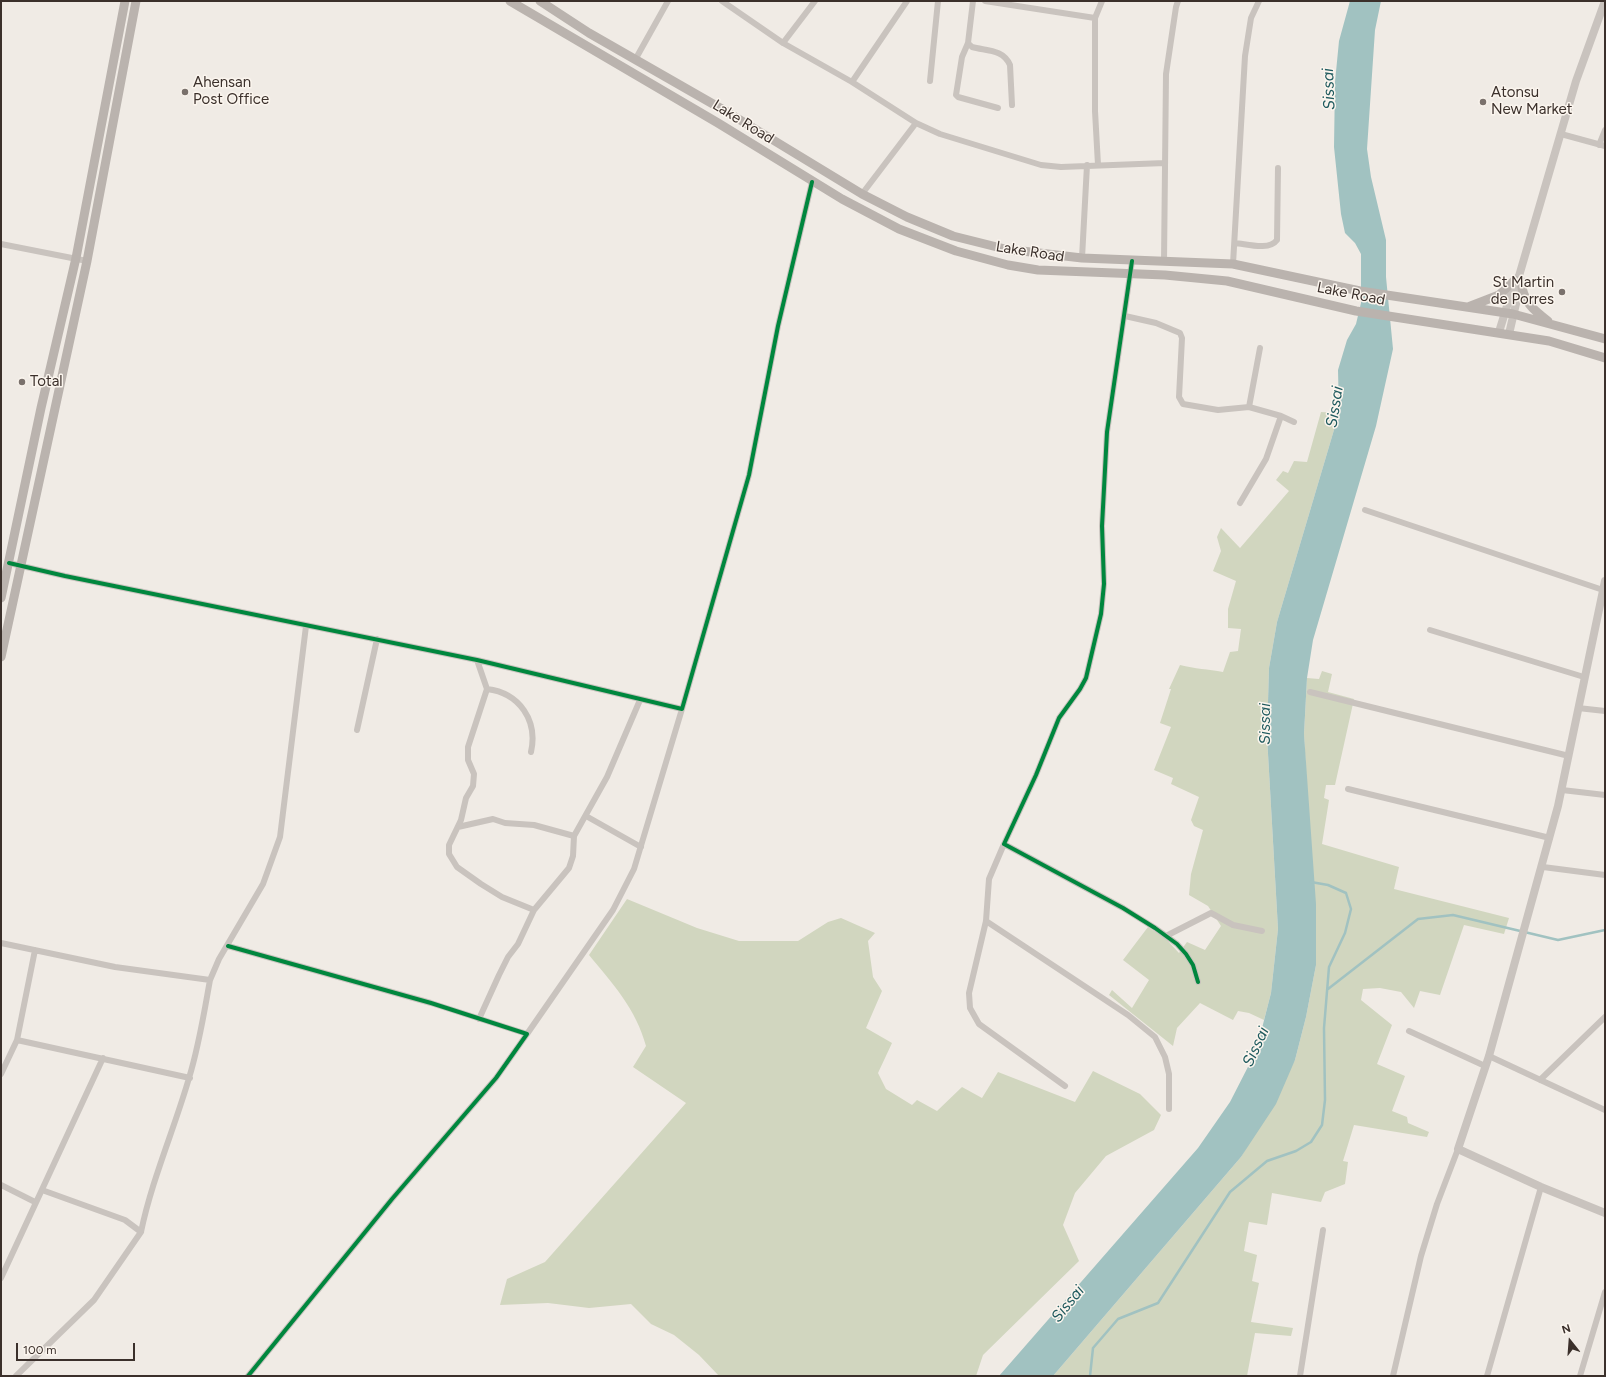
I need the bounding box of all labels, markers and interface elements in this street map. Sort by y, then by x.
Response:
water label: Sissai [1319,68,1339,110]
place label: Ahensan Post Office [193,74,269,109]
place label: Atonsu New Market [1491,84,1572,119]
marker: Ahensan Post Office [180,87,190,97]
street label: Lake Road [709,96,777,148]
marker: Atonsu New Market [1478,97,1488,107]
street label: Lake Road [995,238,1065,266]
place label: St Martin de Porres [1491,274,1554,309]
street label: Lake Road [1315,279,1387,309]
marker: St Martin de Porres [1557,287,1567,297]
place label: Total [30,373,63,391]
marker: Total [17,377,27,387]
water label: Sissai [1322,385,1348,429]
water label: Sissai [1255,703,1275,745]
water label: Sissai [1238,1024,1274,1070]
water label: Sissai [1047,1282,1089,1326]
north arrow [1550,1321,1590,1361]
text: N [1560,1322,1572,1337]
scale bar [18,1335,137,1361]
text: 100 m [23,1343,57,1357]

